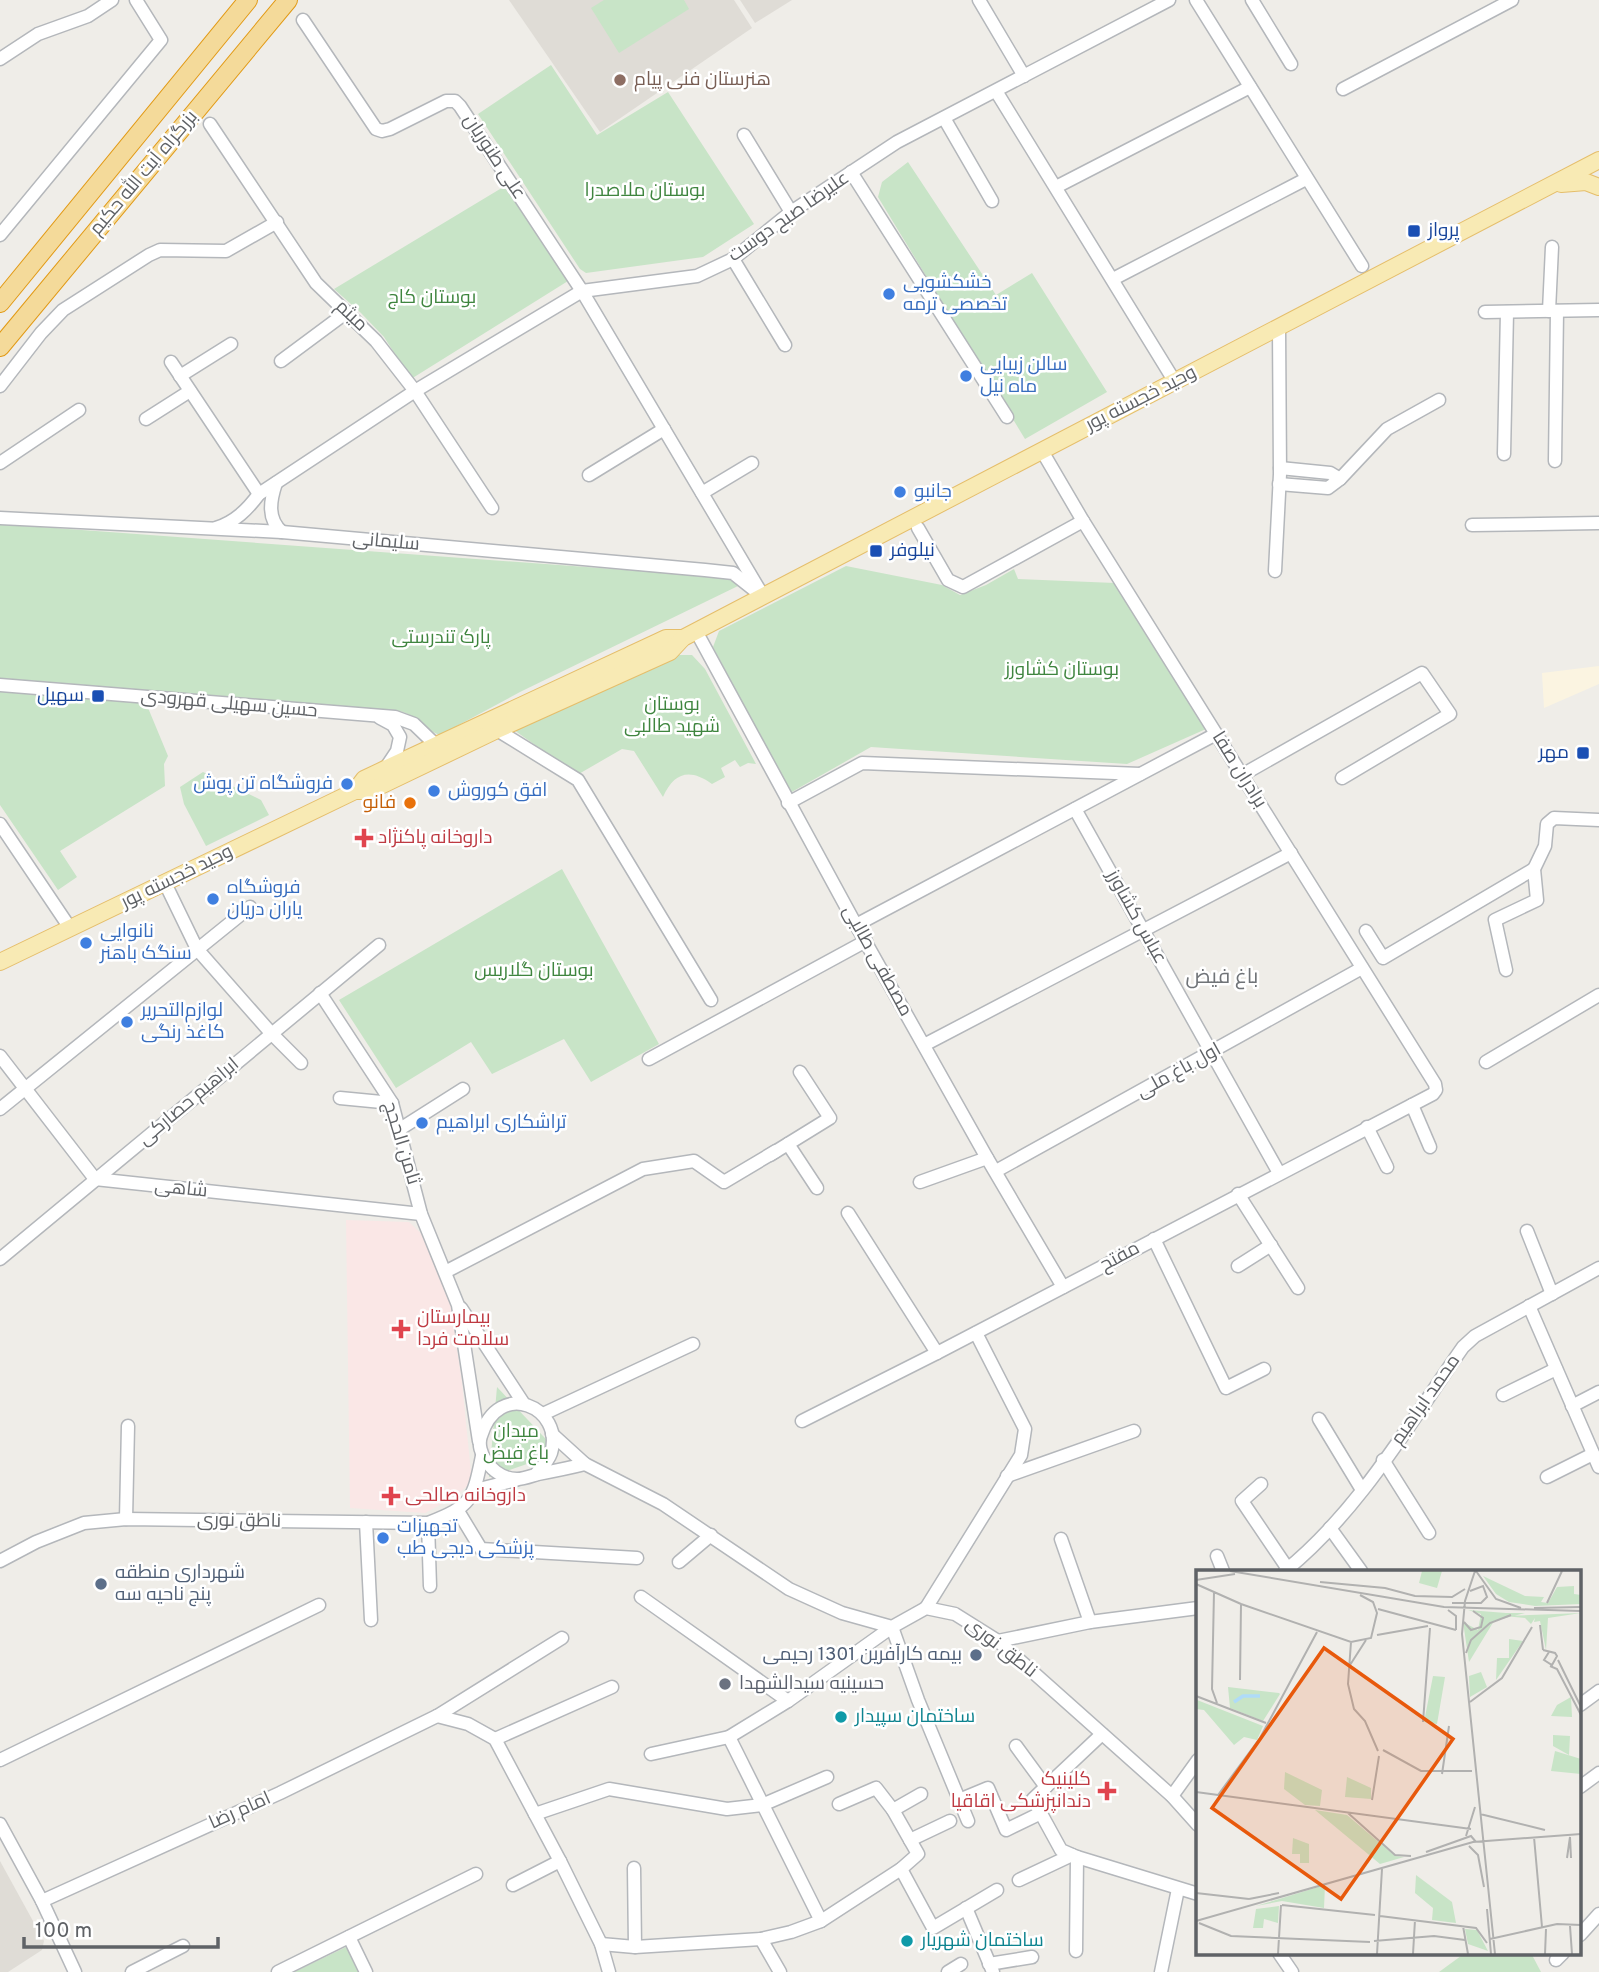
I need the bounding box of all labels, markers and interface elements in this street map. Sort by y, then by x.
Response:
place label: هنرستان فنی پیام [634,68,771,92]
marker: هنرستان فنی پیام [612,72,628,88]
street label: بزرگراه آیت الله حکیم [83,104,203,240]
street label: علی طنوریان [457,110,531,204]
street label: علیرضا صبح دوست [724,166,854,268]
park label: بوستان ملاصدرا [585,179,705,203]
place label: پرواز [1427,219,1459,243]
marker: پرواز [1406,223,1422,239]
place label: خشکشویی تخصصی ترمه [903,271,1007,317]
park label: بوستان کاج [388,286,476,310]
marker: خشکشویی تخصصی ترمه [881,286,897,302]
street label: میثم [330,295,372,337]
place label: سالن زیبایی ماه نیل [980,353,1067,399]
street label: وحید خجسته پور [1081,361,1201,438]
marker: سالن زیبایی ماه نیل [958,368,974,384]
place label: جانبو [914,480,952,504]
marker: جانبو [892,484,908,500]
street label: سلیمانی [351,527,421,557]
place label: نیلوفر [889,539,935,563]
marker: نیلوفر [868,543,884,559]
park label: پارک تندرستی [392,626,490,650]
park label: بوستان کشاورز [1004,658,1119,682]
place label: سهیل [37,684,84,708]
street label: حسین سهیلی قهرودی [140,684,318,724]
marker: سهیل [90,688,106,704]
park label: بوستان شهید طالبی [624,693,720,739]
street label: برادران صفا [1206,727,1272,813]
place label: مهر [1538,741,1569,765]
marker: مهر [1575,745,1591,761]
place label: فروشگاه تن پوش [193,772,333,796]
marker: فروشگاه تن پوش [339,776,355,792]
place label: افق کوروش [448,779,547,803]
marker: افق کوروش [426,783,442,799]
place label: فانو [363,791,396,815]
marker: فانو [402,795,418,811]
place label: داروخانه پاکنژاد [378,826,492,850]
marker: داروخانه پاکنژاد [356,830,372,846]
street label: وحید خجسته پور [116,840,237,915]
street label: عباس کشاورز [1100,865,1172,968]
place label: فروشگاه یاران دریان [227,876,302,922]
marker: فروشگاه یاران دریان [205,891,221,907]
street label: مصطفی طالبی [837,901,917,1021]
place label: نانوایی سنگک باهنر [99,920,192,966]
marker: نانوایی سنگک باهنر [78,935,94,951]
park label: بوستان گلاریس [474,959,594,983]
district label: باغ فیض [1186,964,1258,991]
place label: لوازم‌التحریر کاغذ رنگی [140,999,225,1045]
marker: لوازم‌التحریر کاغذ رنگی [119,1014,135,1030]
street label: اول باغ ملی [1132,1038,1226,1104]
street label: ابراهیم حصارکی [134,1053,244,1151]
street label: ثامن الحجج [377,1098,425,1188]
place label: تراشکاری ابراهیم [436,1111,566,1135]
marker: تراشکاری ابراهیم [414,1115,430,1131]
street label: شاهی [153,1174,209,1204]
street label: مفتح [1096,1237,1144,1277]
place label: بیمارستان سلامت فردا [417,1306,509,1352]
marker: بیمارستان سلامت فردا [391,1319,411,1339]
street label: محمد ابراهیم [1386,1350,1466,1450]
park label: میدان باغ فیض [483,1420,549,1466]
place label: داروخانه صالحی [405,1484,526,1508]
marker: داروخانه صالحی [383,1488,399,1504]
street label: ناطق نوری [197,1508,281,1534]
place label: تجهیزات پزشکی دیجی طب [397,1515,534,1561]
marker: تجهیزات پزشکی دیجی طب [375,1530,391,1546]
place label: شهرداری منطقه پنج ناحیه سه [115,1561,245,1607]
inset map [1196,1570,1582,1954]
marker: شهرداری منطقه پنج ناحیه سه [93,1576,109,1592]
street label: ناطق نوری [960,1613,1042,1683]
place label: بیمه کارآفرین 1301 رحیمی [763,1643,962,1667]
marker: بیمه کارآفرین 1301 رحیمی [968,1647,984,1663]
place label: حسینیه سیدالشهدا [739,1672,884,1696]
marker: حسینیه سیدالشهدا [717,1676,733,1692]
place label: ساختمان سپیدار [854,1705,975,1729]
marker: ساختمان سپیدار [833,1709,849,1725]
place label: کلینیک دندانپزشکی اقاقیا [951,1768,1091,1814]
marker: کلینیک دندانپزشکی اقاقیا [1097,1781,1117,1801]
street label: امام رضا [205,1787,275,1835]
scale bar [24,1906,219,1950]
text: 100 m [35,1918,92,1945]
place label: ساختمان شهریار [920,1929,1044,1953]
marker: ساختمان شهریار [899,1933,915,1949]

